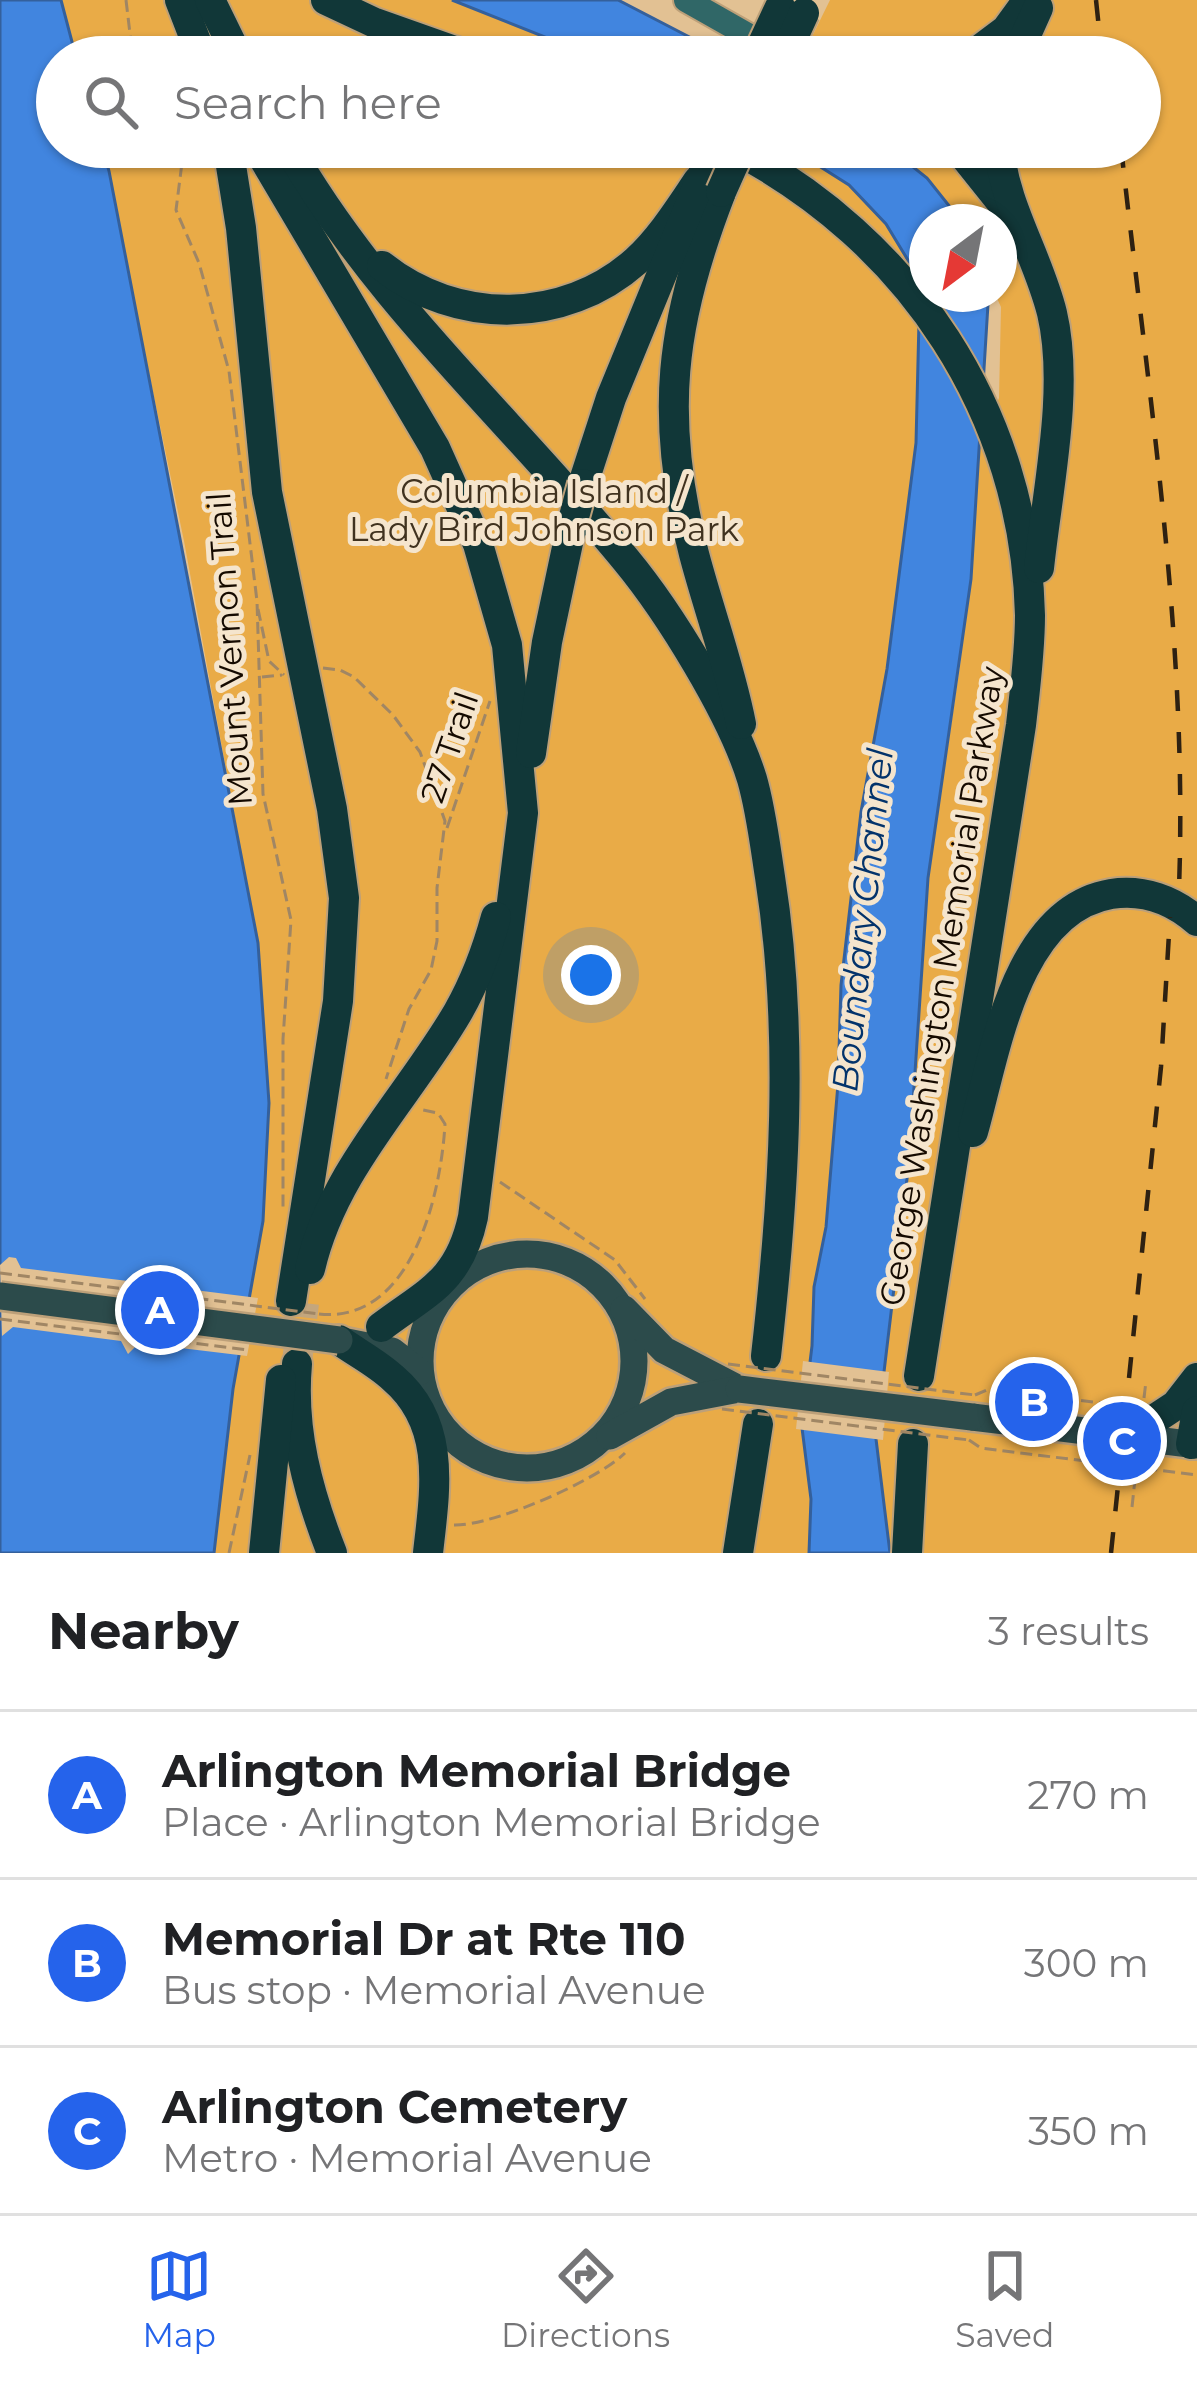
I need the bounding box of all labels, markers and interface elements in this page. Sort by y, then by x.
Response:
search box [36,36,1161,168]
icon: search [78,69,144,135]
text: Search here [174,75,442,130]
north arrow [909,204,1017,312]
park label: Columbia Island / Lady Bird Johnson Park [349,471,739,549]
street label: Mount Vernon Trail [198,491,260,807]
street label: George Washington Memorial Parkway [871,663,1011,1308]
street label: 27 Trail [411,686,487,808]
water label: Boundary Channel [822,746,902,1094]
your location [561,945,621,1005]
pin: A [121,1265,199,1355]
pin: B [995,1357,1073,1447]
pin: C [1083,1396,1161,1486]
text: Nearby [48,1600,239,1662]
text: 3 results [988,1607,1149,1655]
text: Arlington Memorial Bridge [162,1743,791,1798]
text: A [72,1771,102,1819]
text: 270 m [1027,1771,1149,1819]
text: Place · Arlington Memorial Bridge [162,1798,821,1846]
text: Memorial Dr at Rte 110 [162,1911,686,1966]
text: B [72,1939,102,1987]
text: 300 m [1024,1939,1149,1987]
text: Bus stop · Memorial Avenue [162,1966,706,2014]
text: Arlington Cemetery [162,2079,627,2134]
text: C [73,2107,101,2155]
text: 350 m [1028,2107,1149,2155]
text: Metro · Memorial Avenue [162,2134,652,2182]
tab: Map [143,2243,216,2355]
tab: Directions [501,2243,670,2355]
tab: Saved [955,2243,1054,2355]

